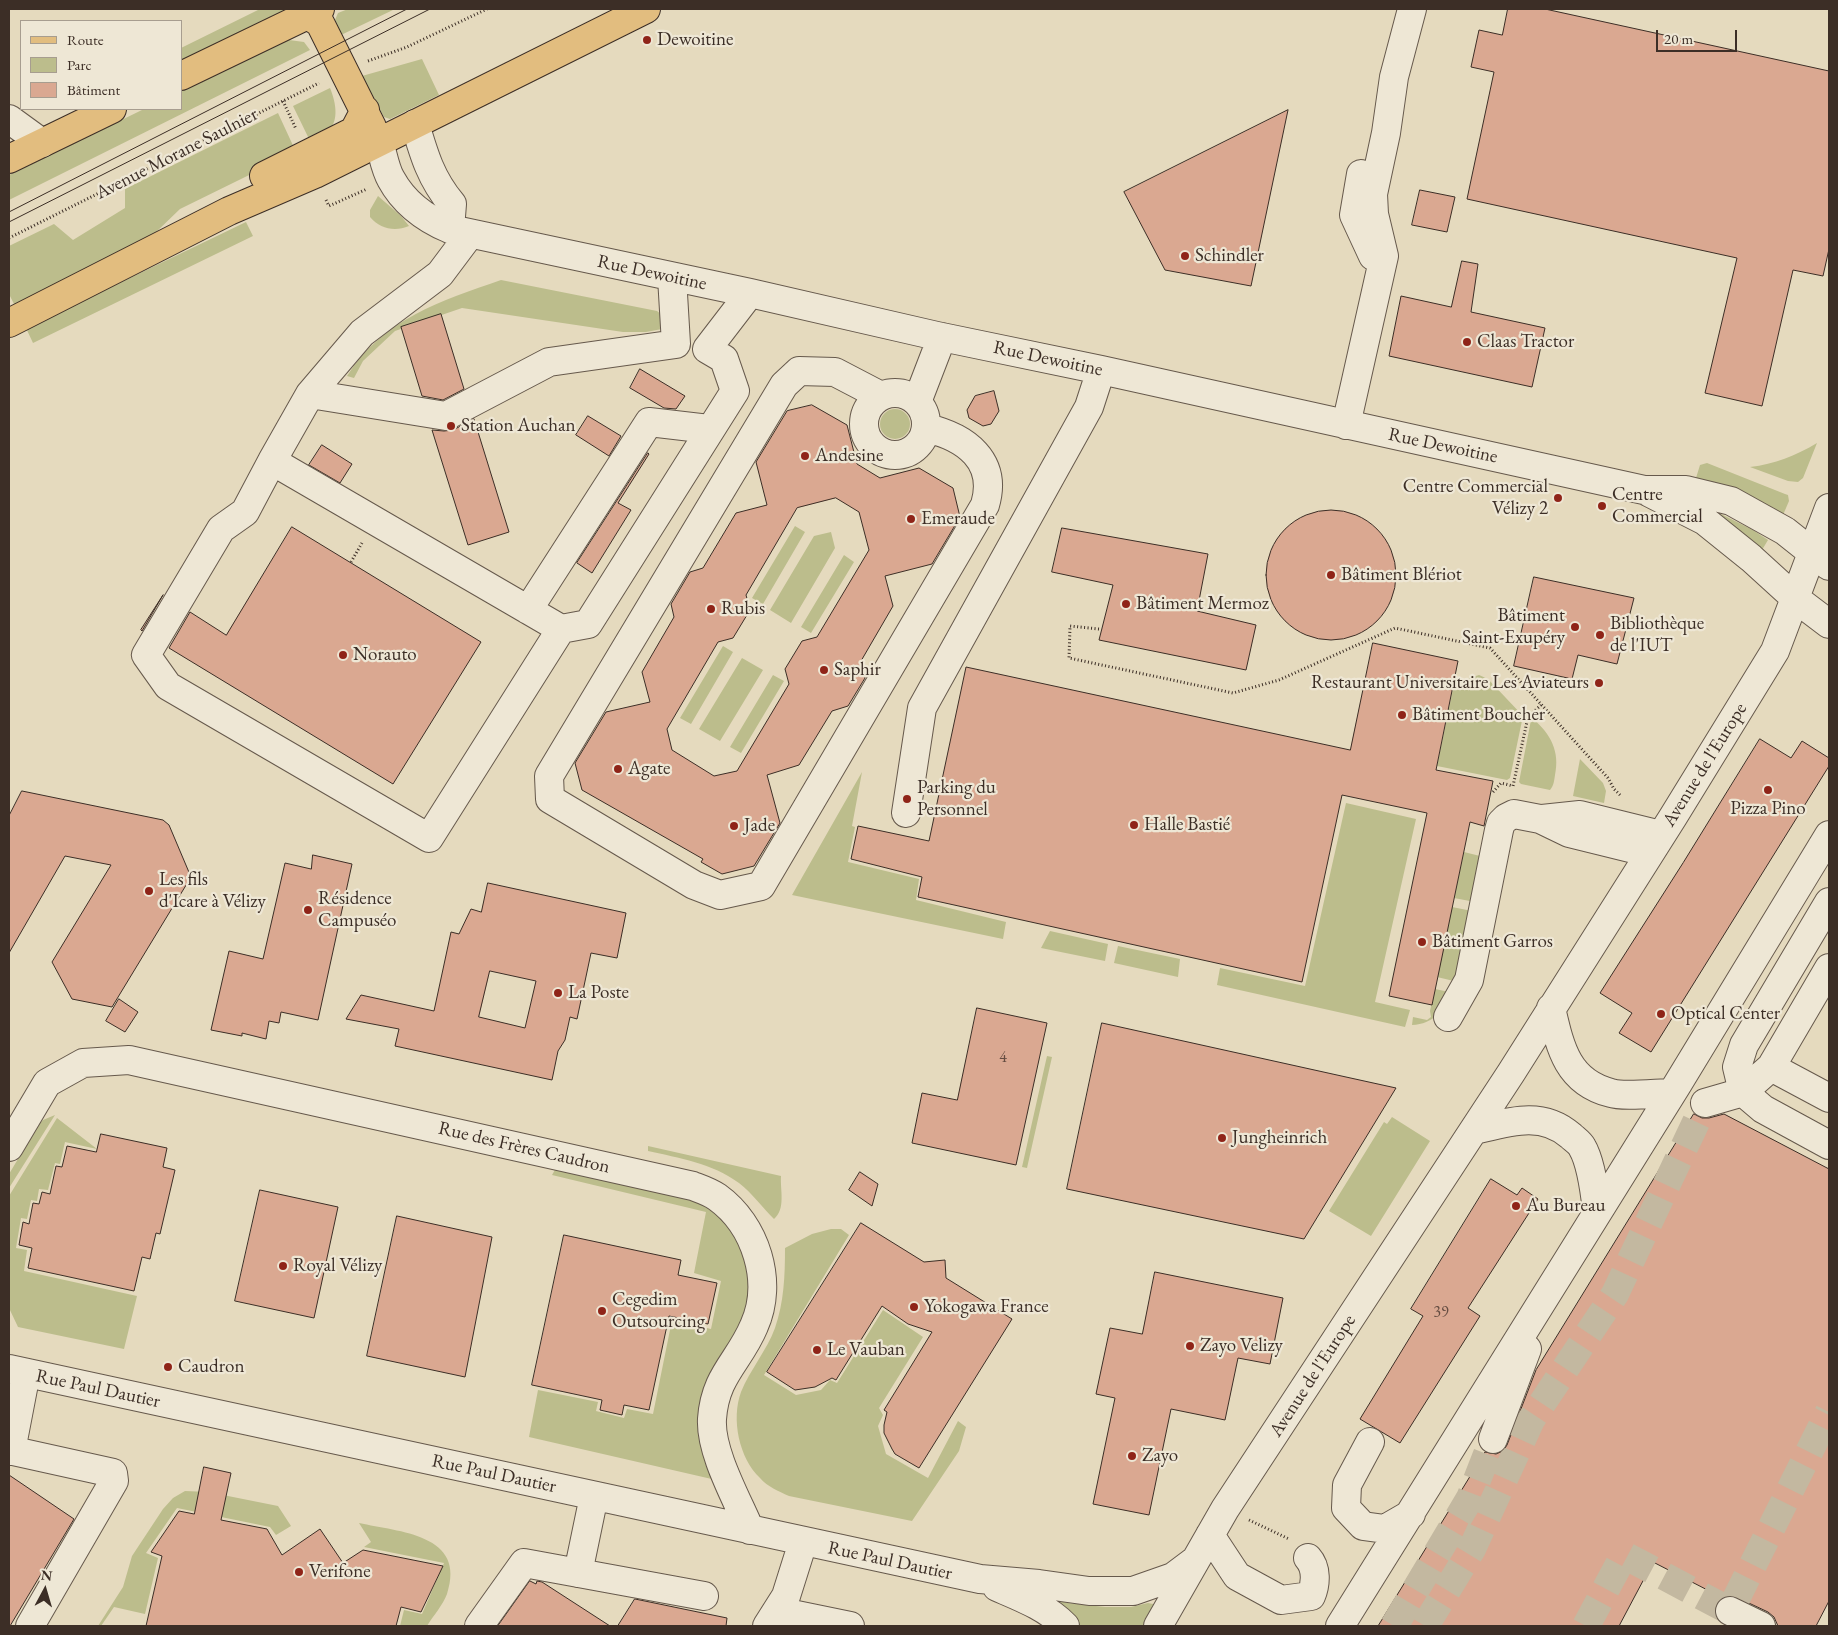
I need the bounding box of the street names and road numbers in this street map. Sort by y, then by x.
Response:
street label: Avenue Morane Saulnier [92,103,262,205]
street label: Rue Dewoitine [595,250,709,296]
street label: Rue Dewoitine [991,336,1105,382]
street label: Rue Dewoitine [1386,423,1500,469]
street label: Avenue de l'Europe [1658,699,1752,831]
street label: Rue des Frères Caudron [436,1117,612,1179]
street label: Avenue de l'Europe [1265,1311,1361,1441]
street label: Rue Paul Dautier [34,1365,162,1413]
street label: Rue Paul Dautier [430,1450,558,1498]
street label: Rue Paul Dautier [826,1537,954,1585]

